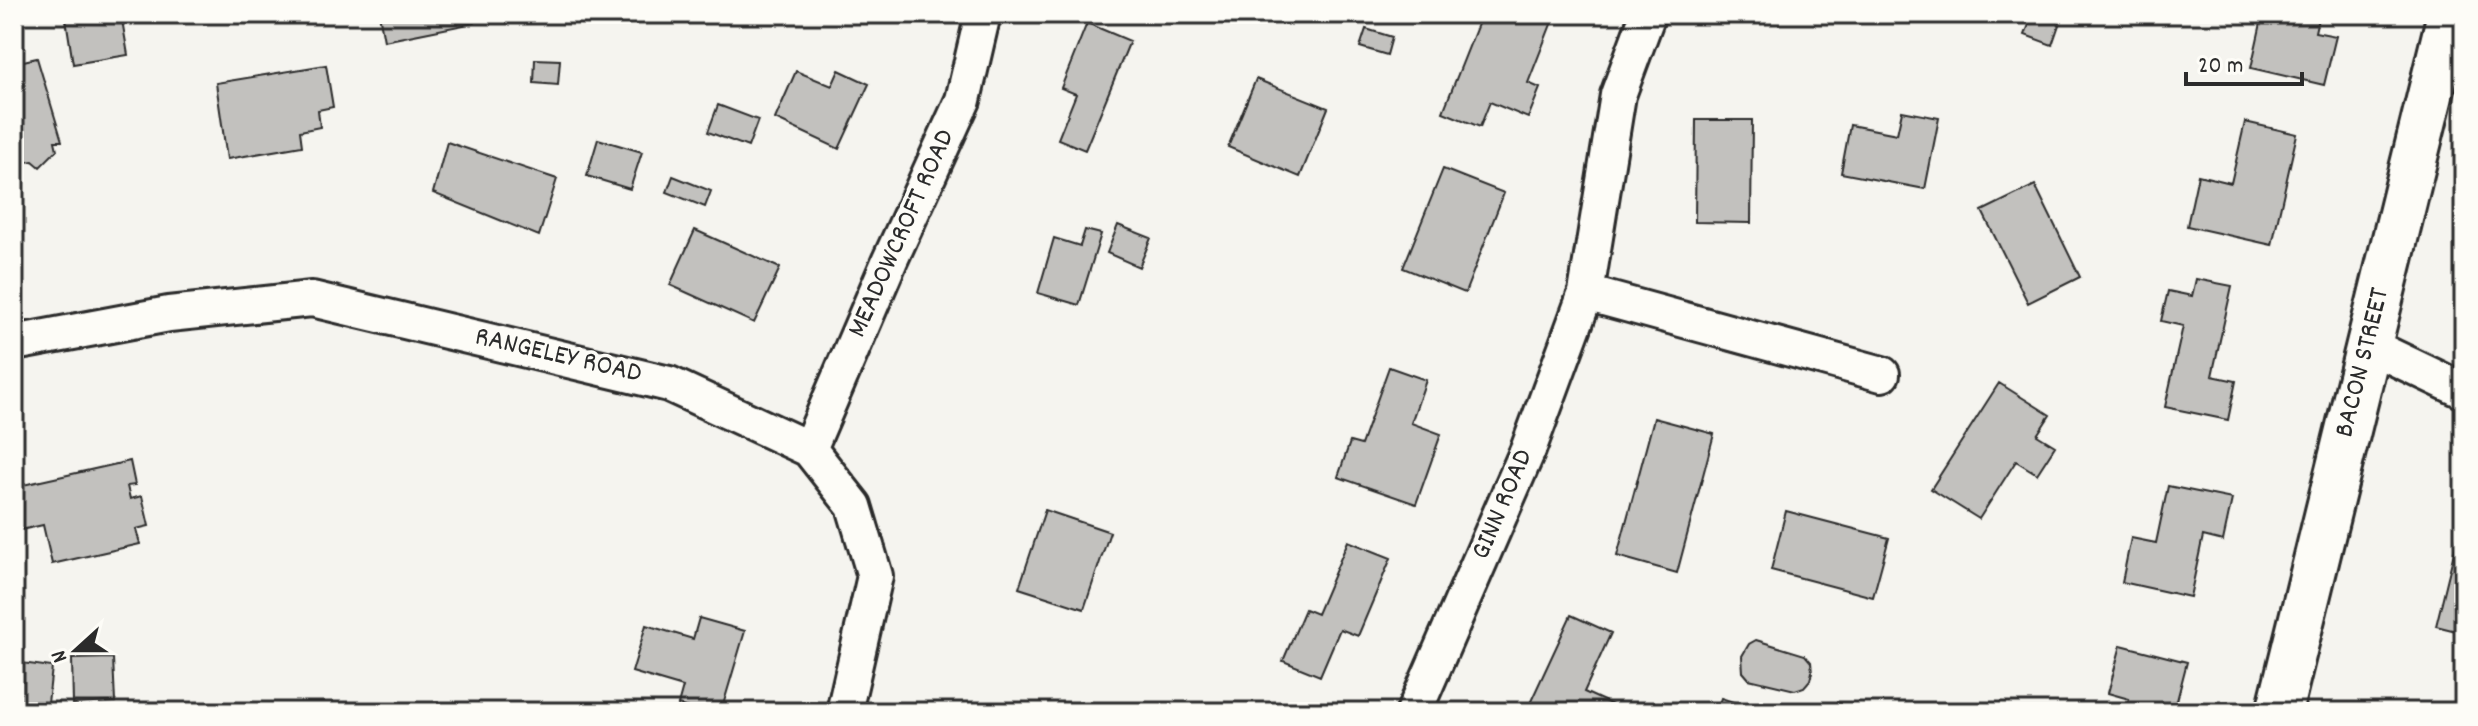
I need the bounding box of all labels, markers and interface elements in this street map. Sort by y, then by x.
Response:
scale bar [2186,36,2302,86]
text: 20 m [2198,50,2244,84]
street label: MEADOWCROFT ROAD [839,124,967,344]
street label: BACON STREET [2326,284,2402,442]
street label: RANGELEY ROAD [471,318,645,396]
street label: GINN ROAD [1463,444,1545,566]
north arrow [36,610,116,690]
text: N [44,645,77,667]

